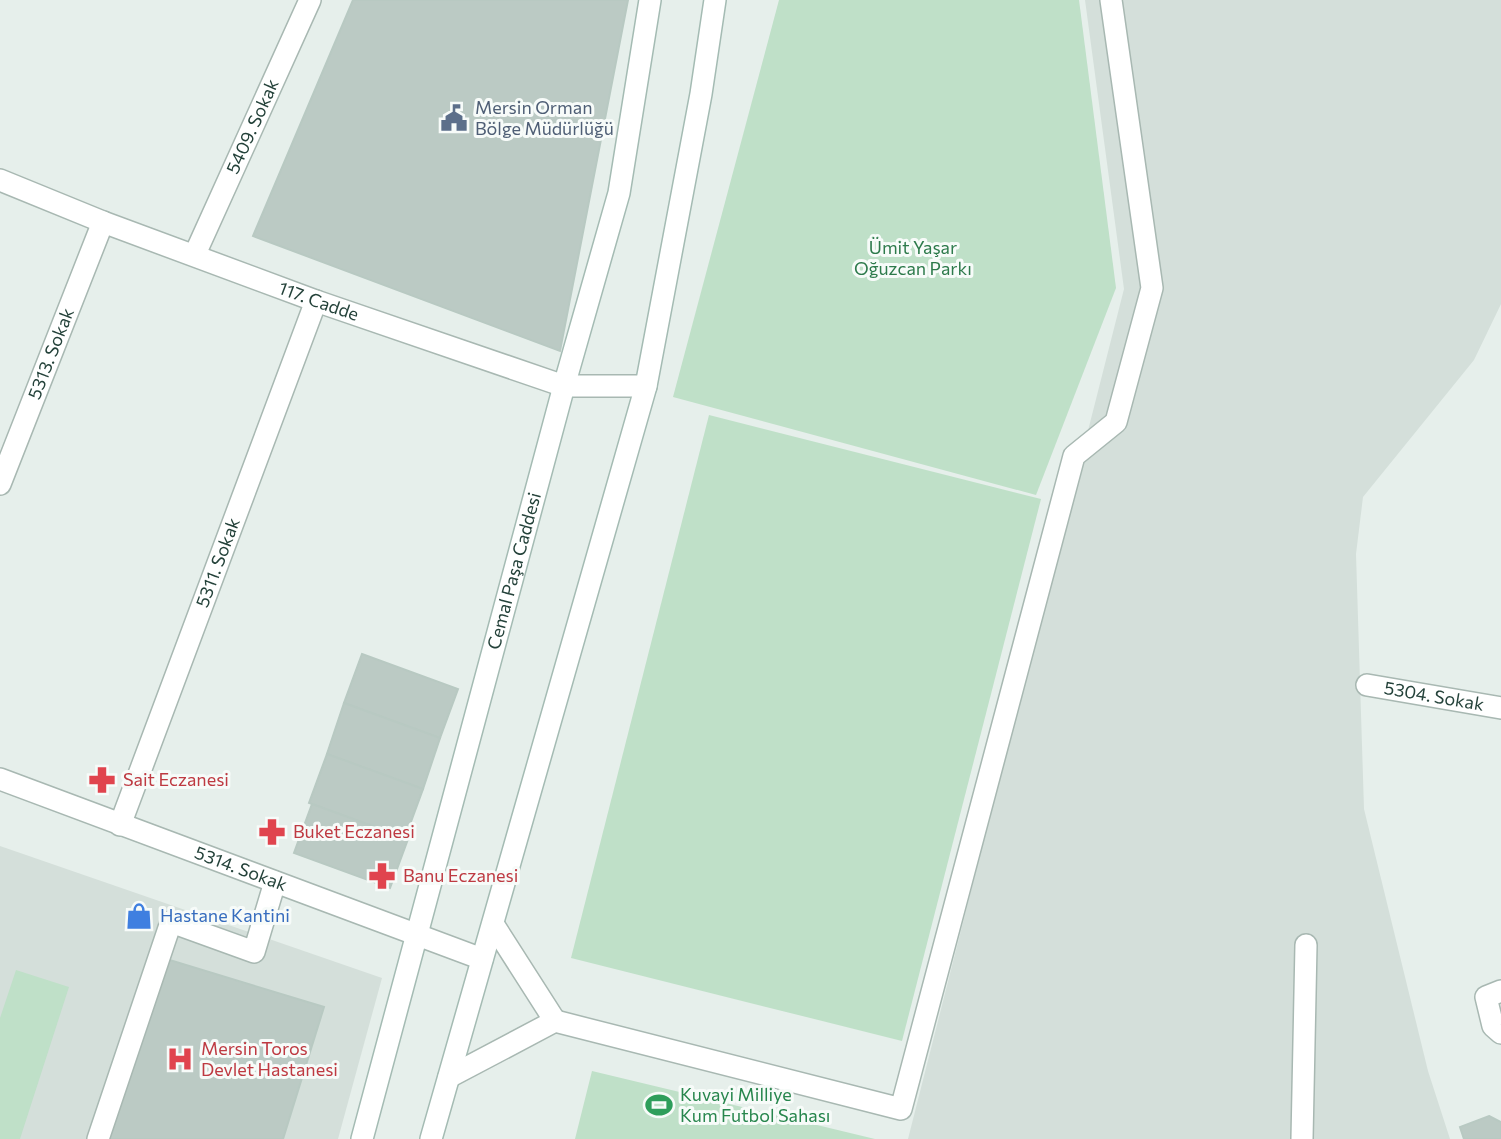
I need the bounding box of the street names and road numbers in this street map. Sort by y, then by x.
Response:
street label: 5409. Sokak [221,75,283,177]
street label: 117. Cadde [276,276,362,325]
street label: 5313. Sokak [22,304,78,402]
street label: Cemal Paşa Caddesi [482,490,545,652]
street label: 5311. Sokak [190,514,244,610]
street label: 5304. Sokak [1383,676,1486,715]
street label: 5314. Sokak [192,841,291,895]

